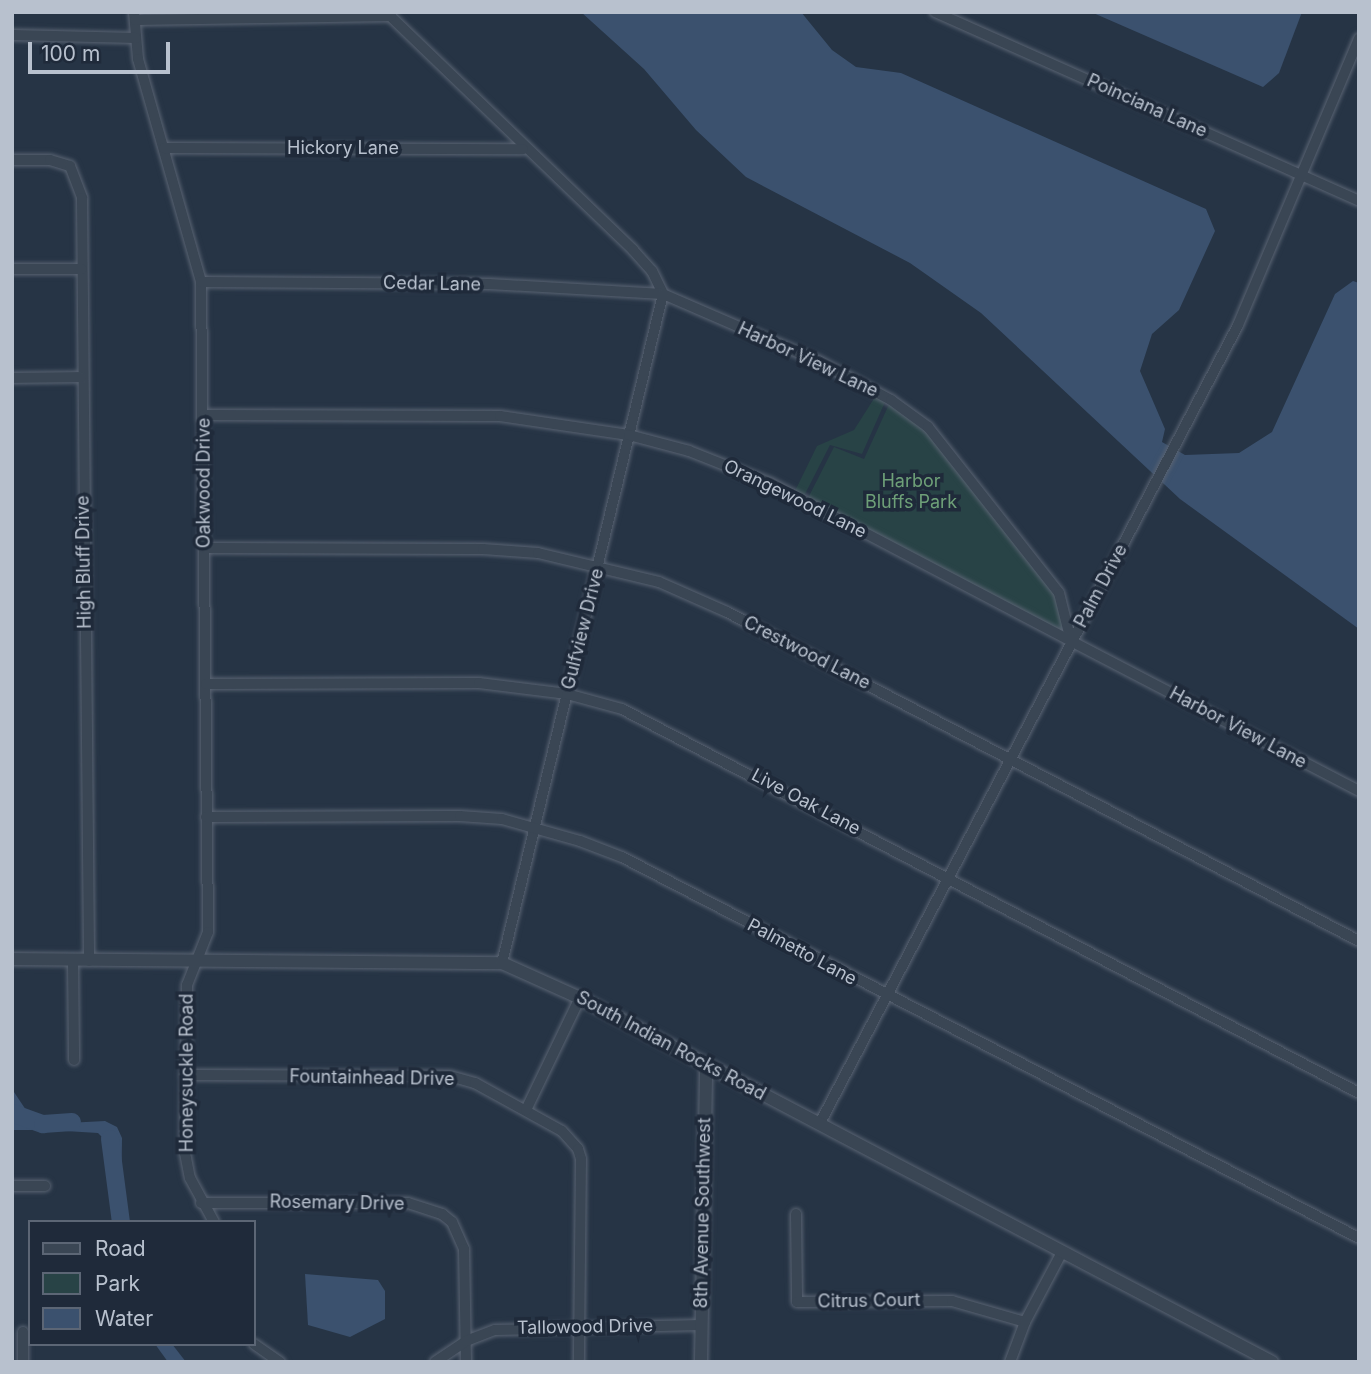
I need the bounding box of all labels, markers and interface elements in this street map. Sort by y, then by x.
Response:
scale bar [32,28,173,72]
text: 100 m [41,41,100,66]
street label: Poinciana Lane [1084,70,1210,142]
street label: Hickory Lane [287,137,399,159]
street label: Cedar Lane [383,272,481,296]
street label: Harbor View Lane [734,318,882,402]
street label: Oakwood Drive [193,418,215,548]
street label: Orangewood Lane [720,455,870,543]
park label: Harbor Bluffs Park [865,471,957,514]
street label: High Bluff Drive [72,495,96,629]
street label: Palm Drive [1070,541,1132,631]
street label: Gulfview Drive [557,566,609,692]
street label: Crestwood Lane [740,612,874,694]
street label: Harbor View Lane [1166,683,1310,773]
street label: Live Oak Lane [748,764,864,840]
street label: Palmetto Lane [744,914,860,990]
street label: South Indian Rocks Road [573,987,769,1105]
street label: Honeysuckle Road [176,994,198,1152]
street label: Fountainhead Drive [289,1066,455,1090]
street label: 8th Avenue Southwest [691,1117,715,1309]
street label: Rosemary Drive [269,1191,405,1215]
legend [28,1220,256,1346]
text: Road [95,1236,146,1261]
text: Park [95,1271,140,1296]
street label: Citrus Court [817,1289,921,1313]
text: Water [95,1306,153,1331]
street label: Tallowood Drive [517,1315,653,1339]

